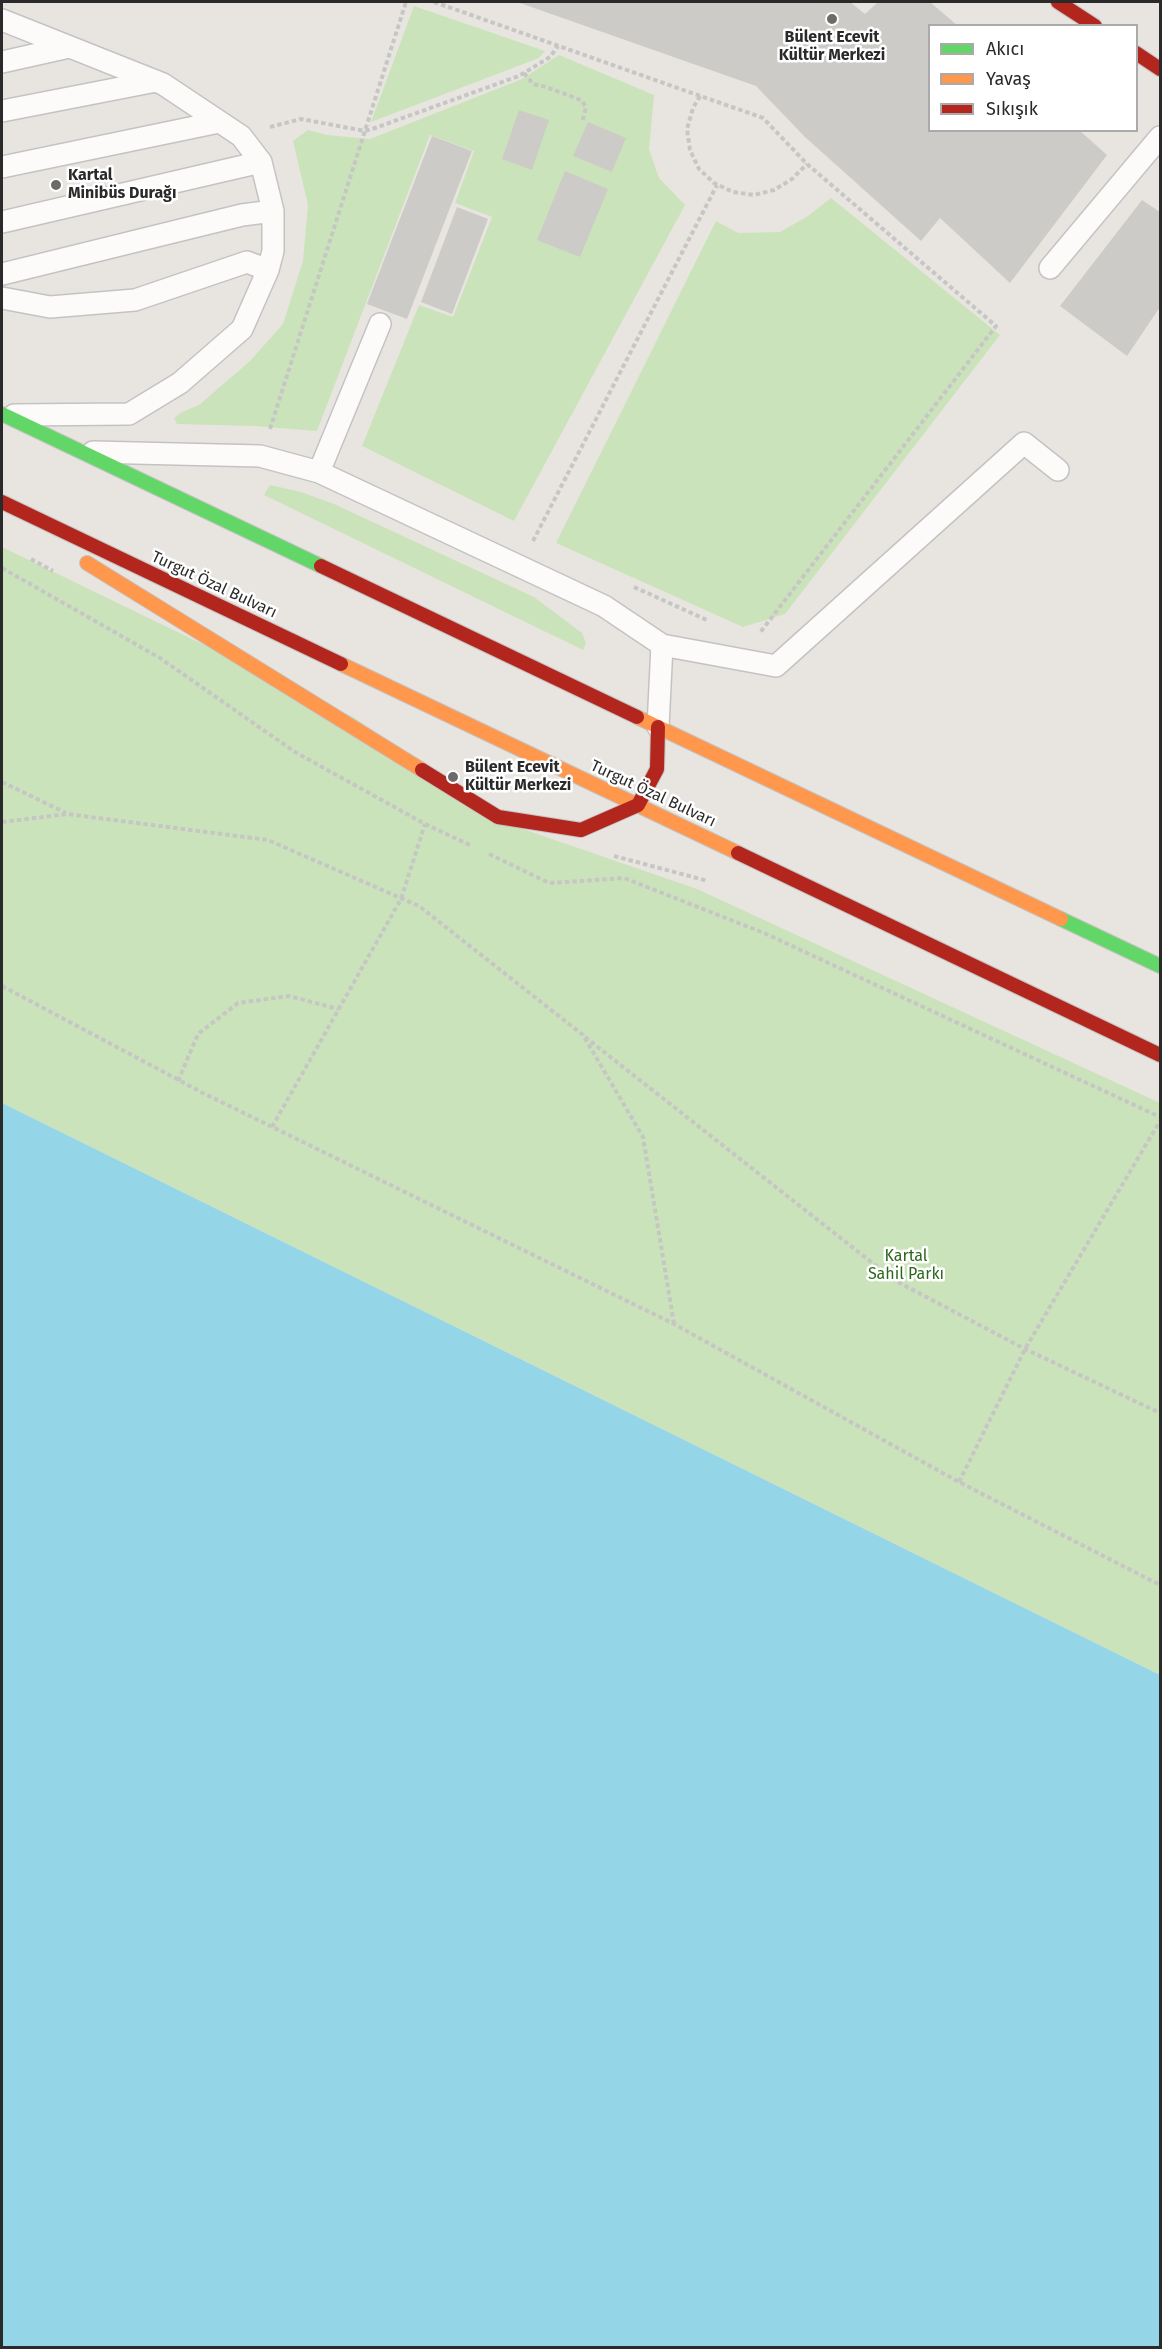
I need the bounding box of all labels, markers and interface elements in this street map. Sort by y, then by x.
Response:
marker: Bülent Ecevit Kültür Merkezi [825,12,839,26]
legend [928,24,1138,132]
place label: Bülent Ecevit Kültür Merkezi [779,28,885,66]
text: Akıcı [986,38,1024,60]
text: Yavaş [986,68,1031,90]
text: Sıkışık [986,98,1038,120]
place label: Kartal Minibüs Durağı [68,166,176,204]
marker: Kartal Minibüs Durağı [49,178,63,192]
street label: Turgut Özal Bulvarı [148,548,280,622]
street label: Turgut Özal Bulvarı [587,757,719,831]
place label: Bülent Ecevi̇t Kültür Merkezi̇ [465,758,571,796]
marker: Bülent Ecevi̇t Kültür Merkezi̇ [446,770,460,784]
park label: Kartal Sahil Parkı [868,1247,944,1285]

